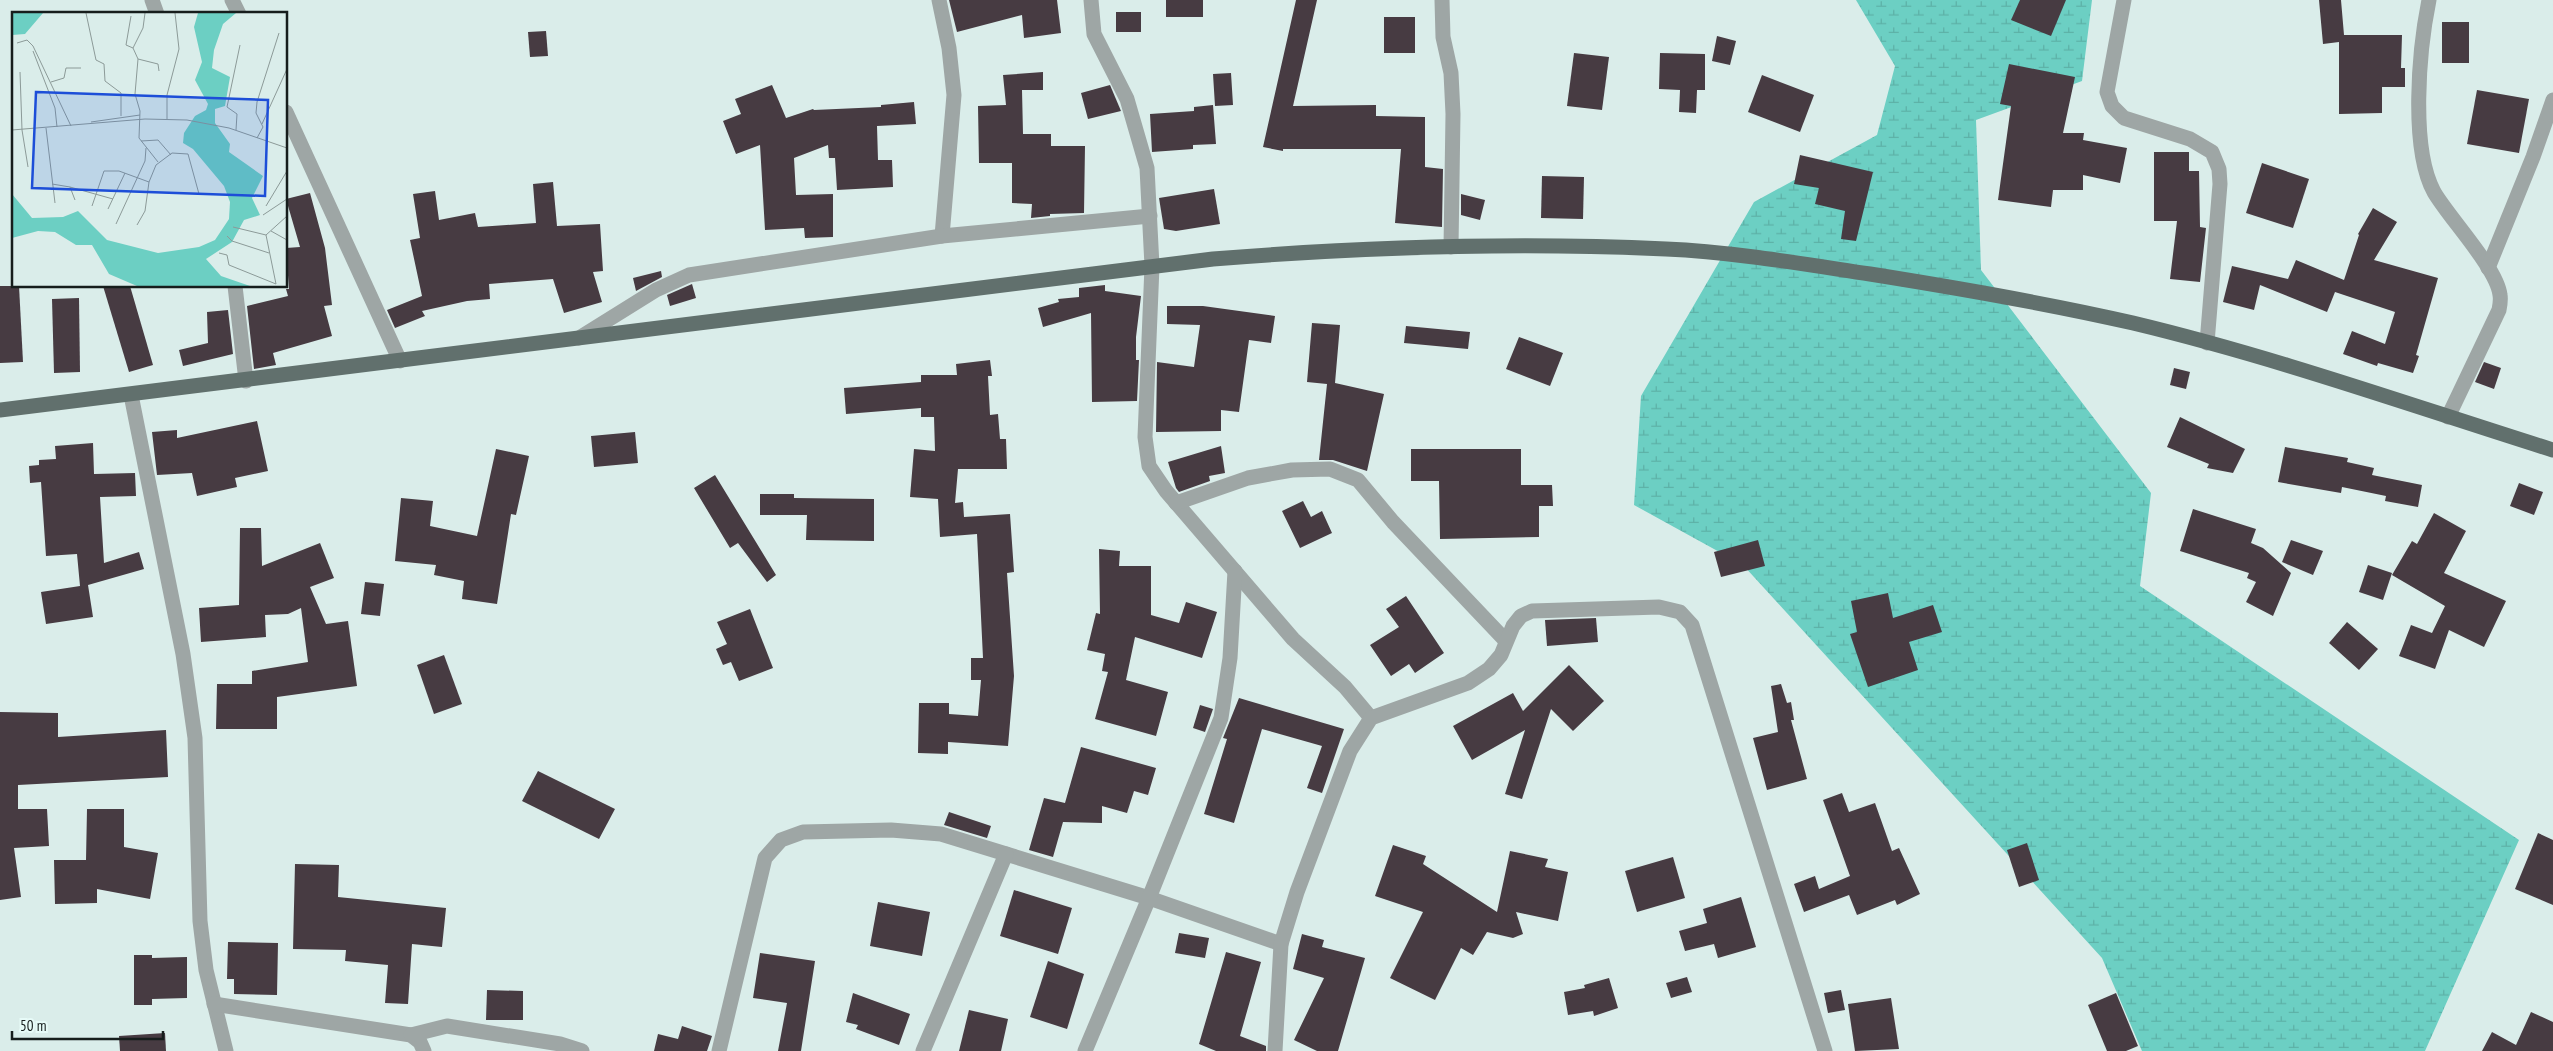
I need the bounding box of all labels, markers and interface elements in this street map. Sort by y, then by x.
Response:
inset map [12,12,288,288]
scale bar [12,1008,164,1040]
text: 50 m [20,1016,46,1035]

